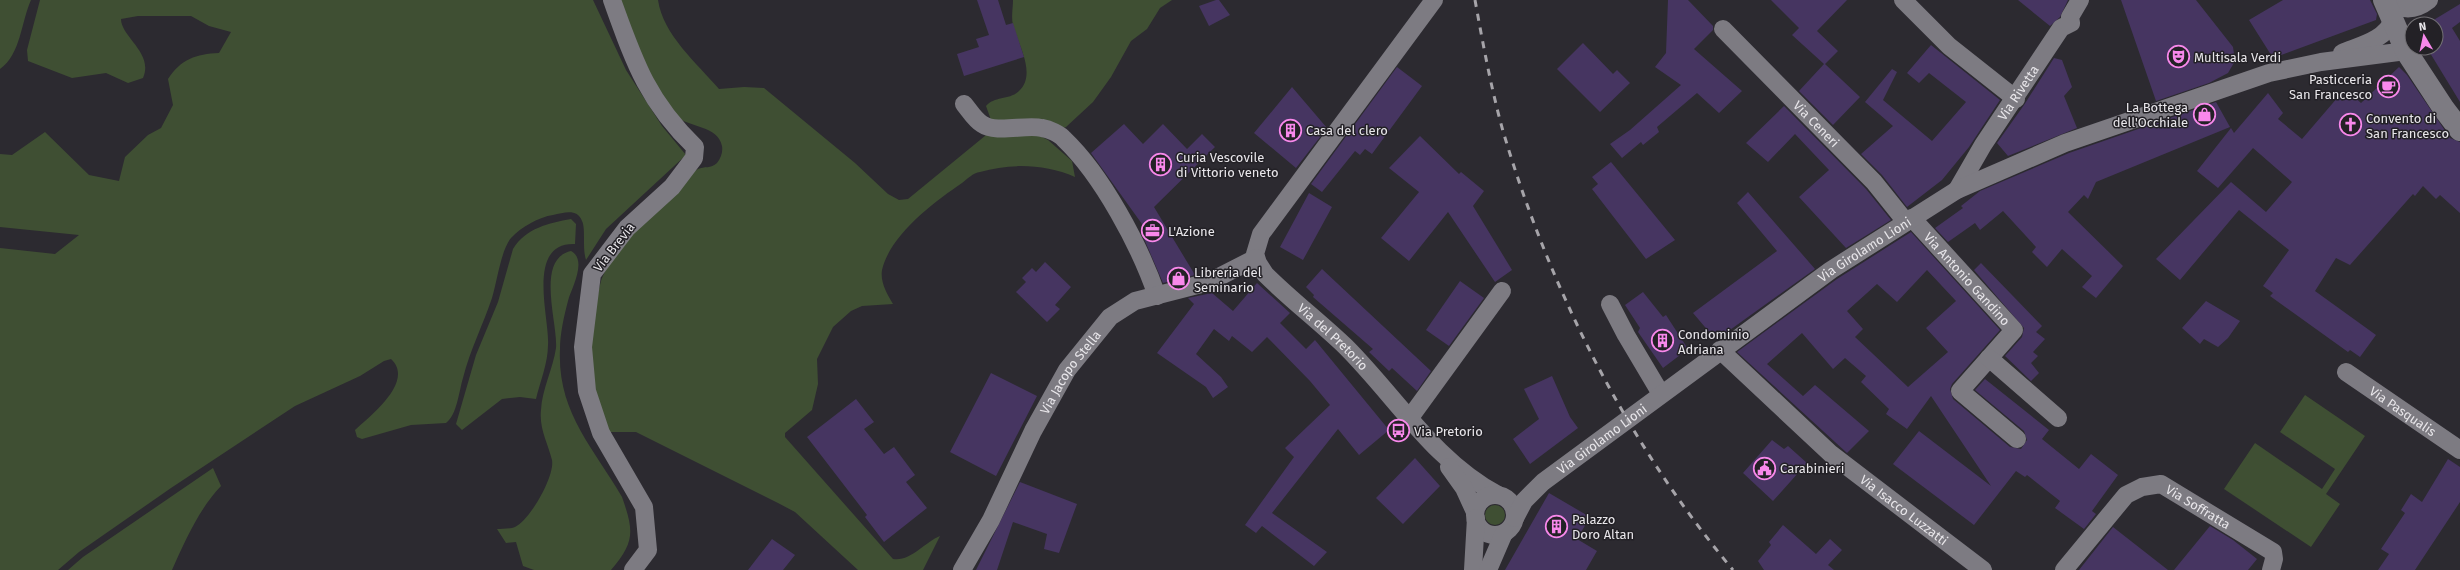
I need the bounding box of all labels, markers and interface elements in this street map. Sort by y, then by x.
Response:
north arrow [2404,16,2444,56]
text: N [2418,20,2427,34]
theatre icon: Multisala Verdi [2166,44,2192,70]
place label: Multisala Verdi [2194,50,2281,65]
street label: Via Rivetta [1994,62,2042,123]
place label: Pasticceria San Francesco [2289,72,2372,102]
cafe icon: Pasticceria San Francesco [2375,73,2401,99]
street label: Via Ceneri [1790,97,1842,150]
place label: La Bottega dell'Occhiale [2113,100,2188,130]
shop icon: La Bottega dell'Occhiale [2191,101,2217,127]
place label: Convento di San Francesco [2366,111,2449,141]
church icon: Convento di San Francesco [2338,112,2364,138]
building icon: Casa del clero [1277,117,1303,143]
place label: Casa del clero [1306,123,1388,138]
place label: Curia Vescovile di Vittorio veneto [1176,150,1279,180]
building icon: Curia Vescovile di Vittorio veneto [1148,151,1174,177]
street label: Via Girolamo Lioni [1815,214,1914,285]
office icon: L'Azione [1140,218,1166,244]
street label: Via Brevia [590,219,638,275]
place label: L'Azione [1168,224,1215,239]
street label: Via Antonio Gandino [1921,229,2013,328]
place label: Libreria del Seminario [1194,265,1262,295]
shop icon: Libreria del Seminario [1165,266,1191,292]
street label: Via del Pretorio [1295,300,1371,373]
street label: Via Jacopo Stella [1037,327,1104,417]
place label: Condominio Adriana [1678,327,1749,357]
building icon: Condominio Adriana [1650,328,1676,354]
street label: Via Pasqualis [2367,383,2439,439]
street label: Via Girolamo Lioni [1554,401,1649,477]
bus stop icon: Via Pretorio [1386,418,1412,444]
place label: Via Pretorio [1414,424,1483,439]
public building icon: Carabinieri [1751,455,1777,481]
place label: Carabinieri [1780,461,1844,476]
street label: Via Isacco Luzzatti [1857,471,1951,548]
street label: Via Soffratta [2163,481,2233,532]
place label: Palazzo Doro Altan [1572,512,1634,542]
building icon: Palazzo Doro Altan [1544,513,1570,539]

